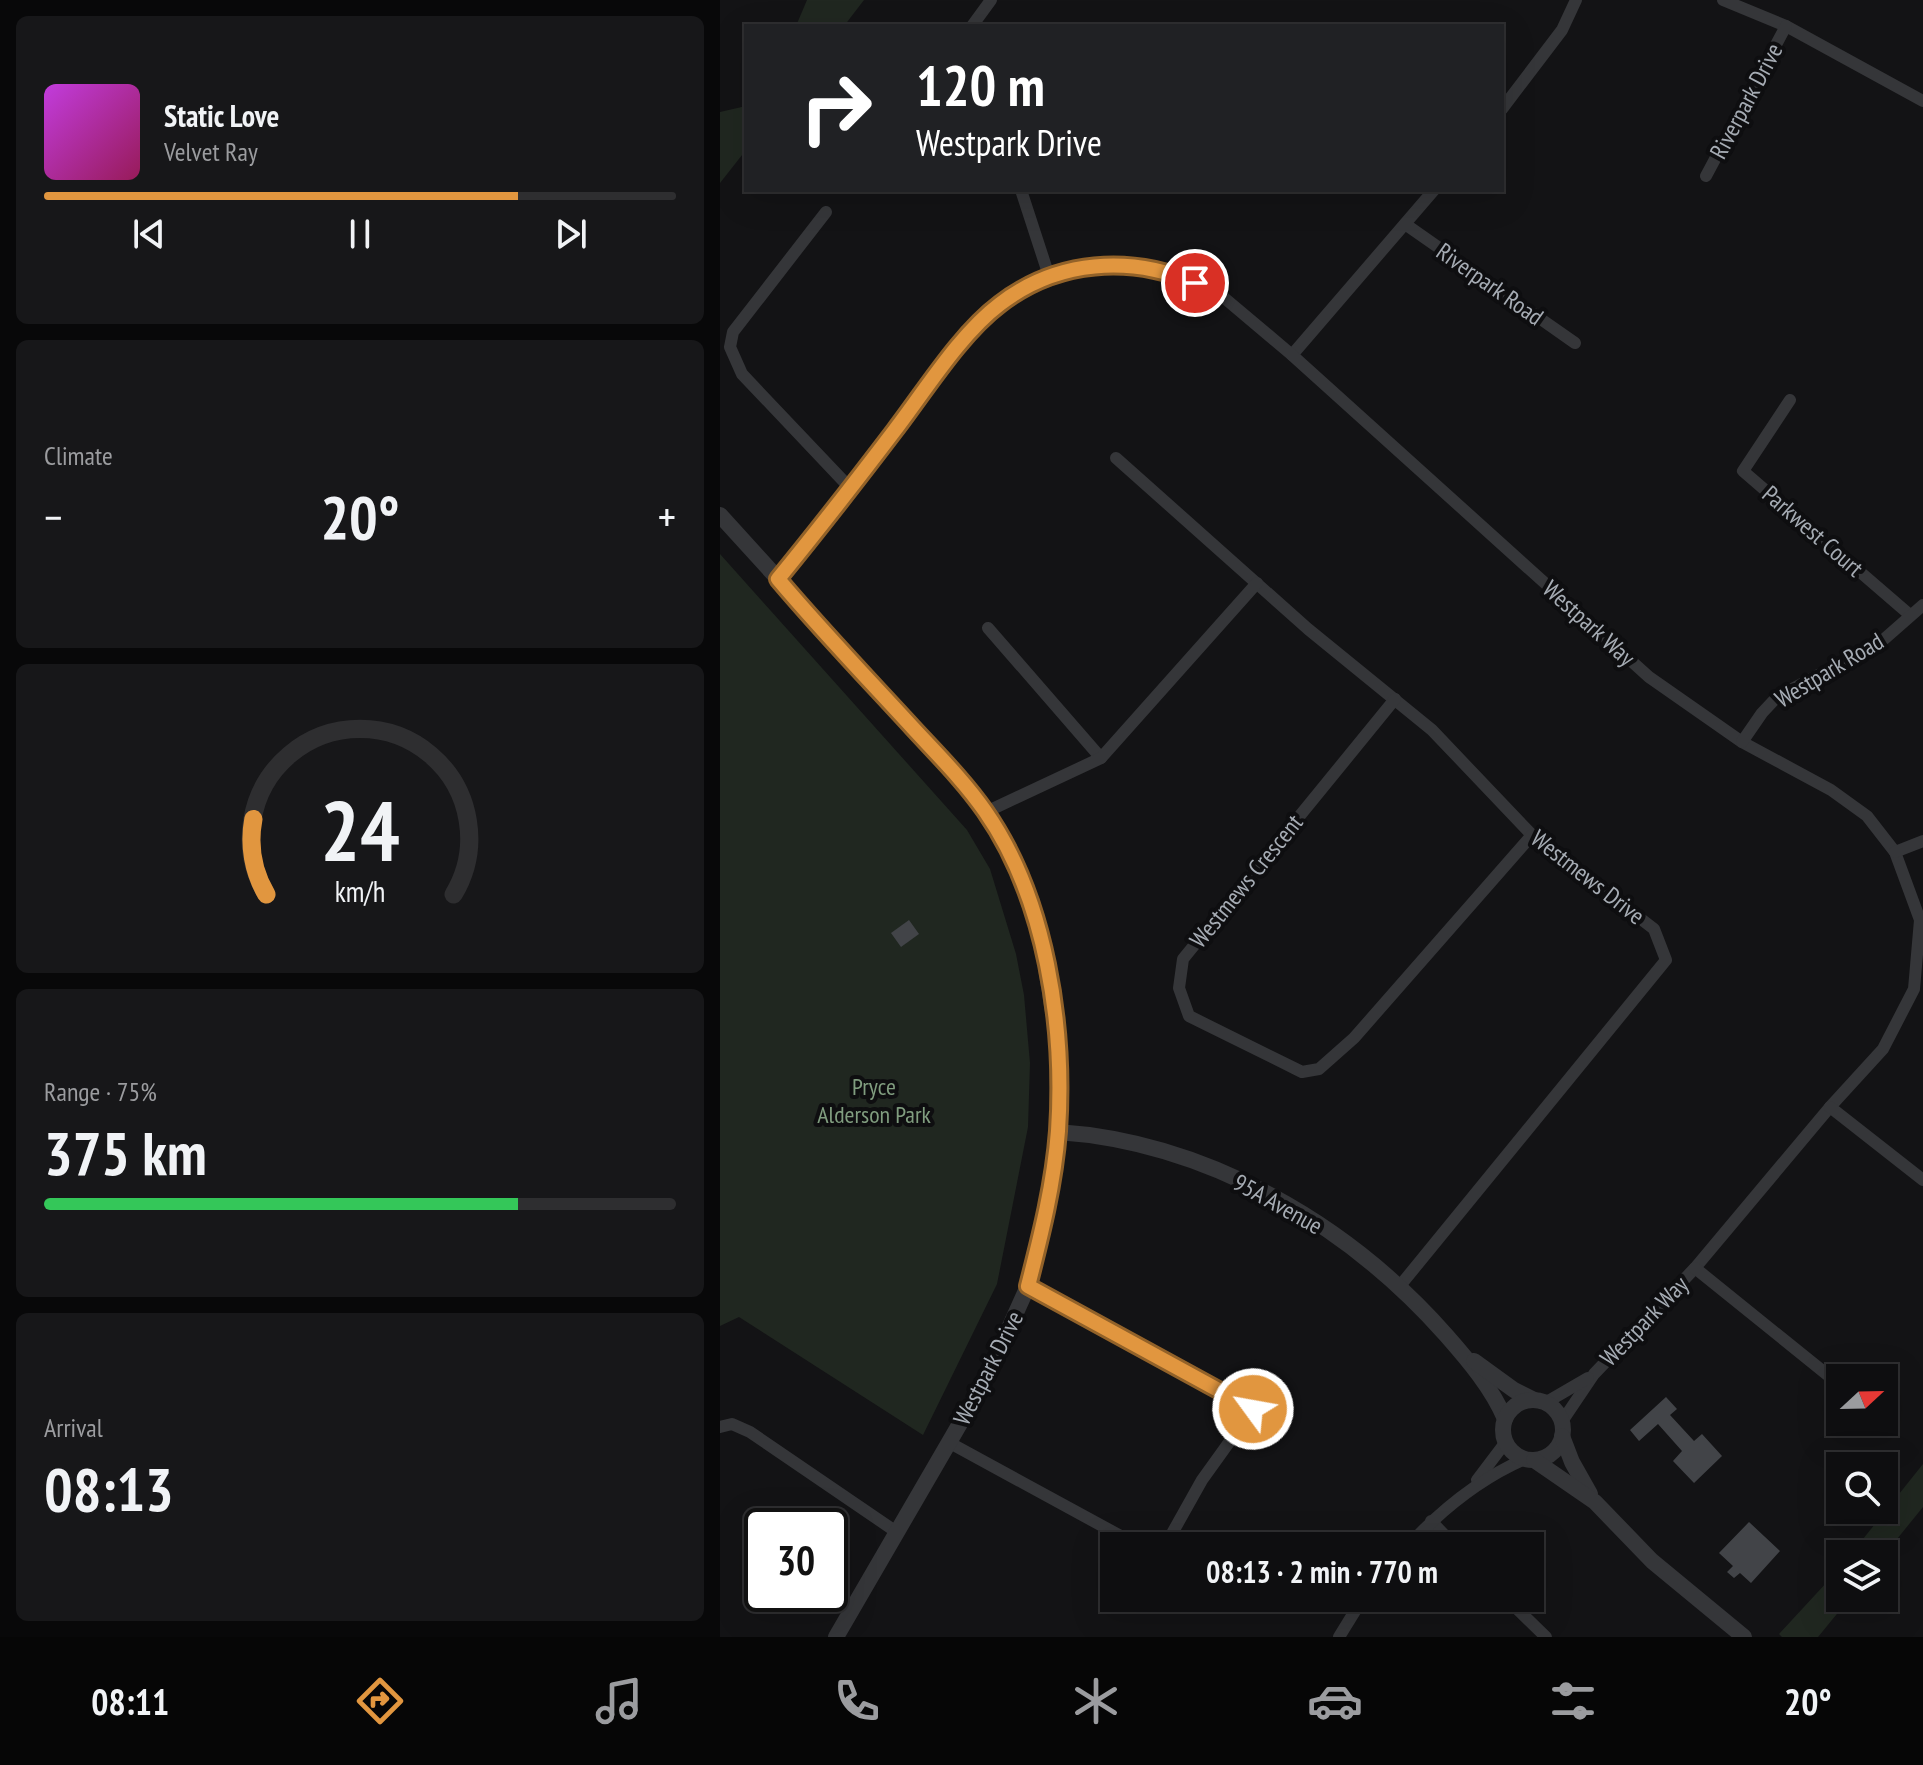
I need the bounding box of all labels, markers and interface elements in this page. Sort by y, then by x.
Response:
street label: Riverpark Drive [1703,38,1789,164]
text: 120 m [916,49,1045,121]
icon: right [784,56,888,160]
text: Static Love [164,96,279,135]
text: Westpark Drive [916,119,1102,166]
text: Velvet Ray [164,135,258,168]
icon: previous [127,212,171,256]
icon: pause [338,212,382,256]
icon: next [549,212,593,256]
street label: Riverpark Road [1430,236,1550,332]
pin [1161,249,1229,317]
icon: arrive [1173,261,1217,305]
text: Climate [44,439,113,472]
text: 20° [320,478,400,556]
street label: Parkwest Court [1756,479,1870,584]
text: − [44,488,62,545]
text: + [658,488,676,545]
street label: Westpark Way [1536,573,1642,673]
street label: Westpark Road [1769,625,1889,715]
text: 24 [320,775,400,883]
street label: Westmews Crescent [1183,808,1310,954]
street label: Westmews Drive [1525,823,1651,931]
text: km/h [335,873,385,910]
park label: Pryce Alderson Park [817,1071,931,1130]
text: Range · 75% [44,1075,157,1108]
text: 375 km [44,1114,207,1192]
street label: 95A Avenue [1228,1167,1328,1241]
street label: Westpark Way [1593,1269,1695,1373]
street label: Westpark Drive [946,1306,1030,1430]
north arrow [1826,1364,1898,1436]
map controls [1826,1364,1898,1612]
position arrow [1211,1367,1295,1451]
text: Arrival [44,1411,103,1444]
text: 08:13 [44,1450,174,1528]
button: search [1826,1452,1898,1524]
speed limit sign: 30 [744,1508,848,1612]
button: layers [1826,1540,1898,1612]
text: 08:13 · 2 min · 770 m [1206,1552,1438,1591]
icon: directions [352,1673,408,1729]
icon: music [591,1673,647,1729]
icon: phone [829,1673,885,1729]
icon: climate [1068,1673,1124,1729]
icon: car [1307,1673,1363,1729]
icon: filters [1545,1673,1601,1729]
text: 08:11 [91,1678,169,1725]
text: 20° [1784,1678,1832,1725]

